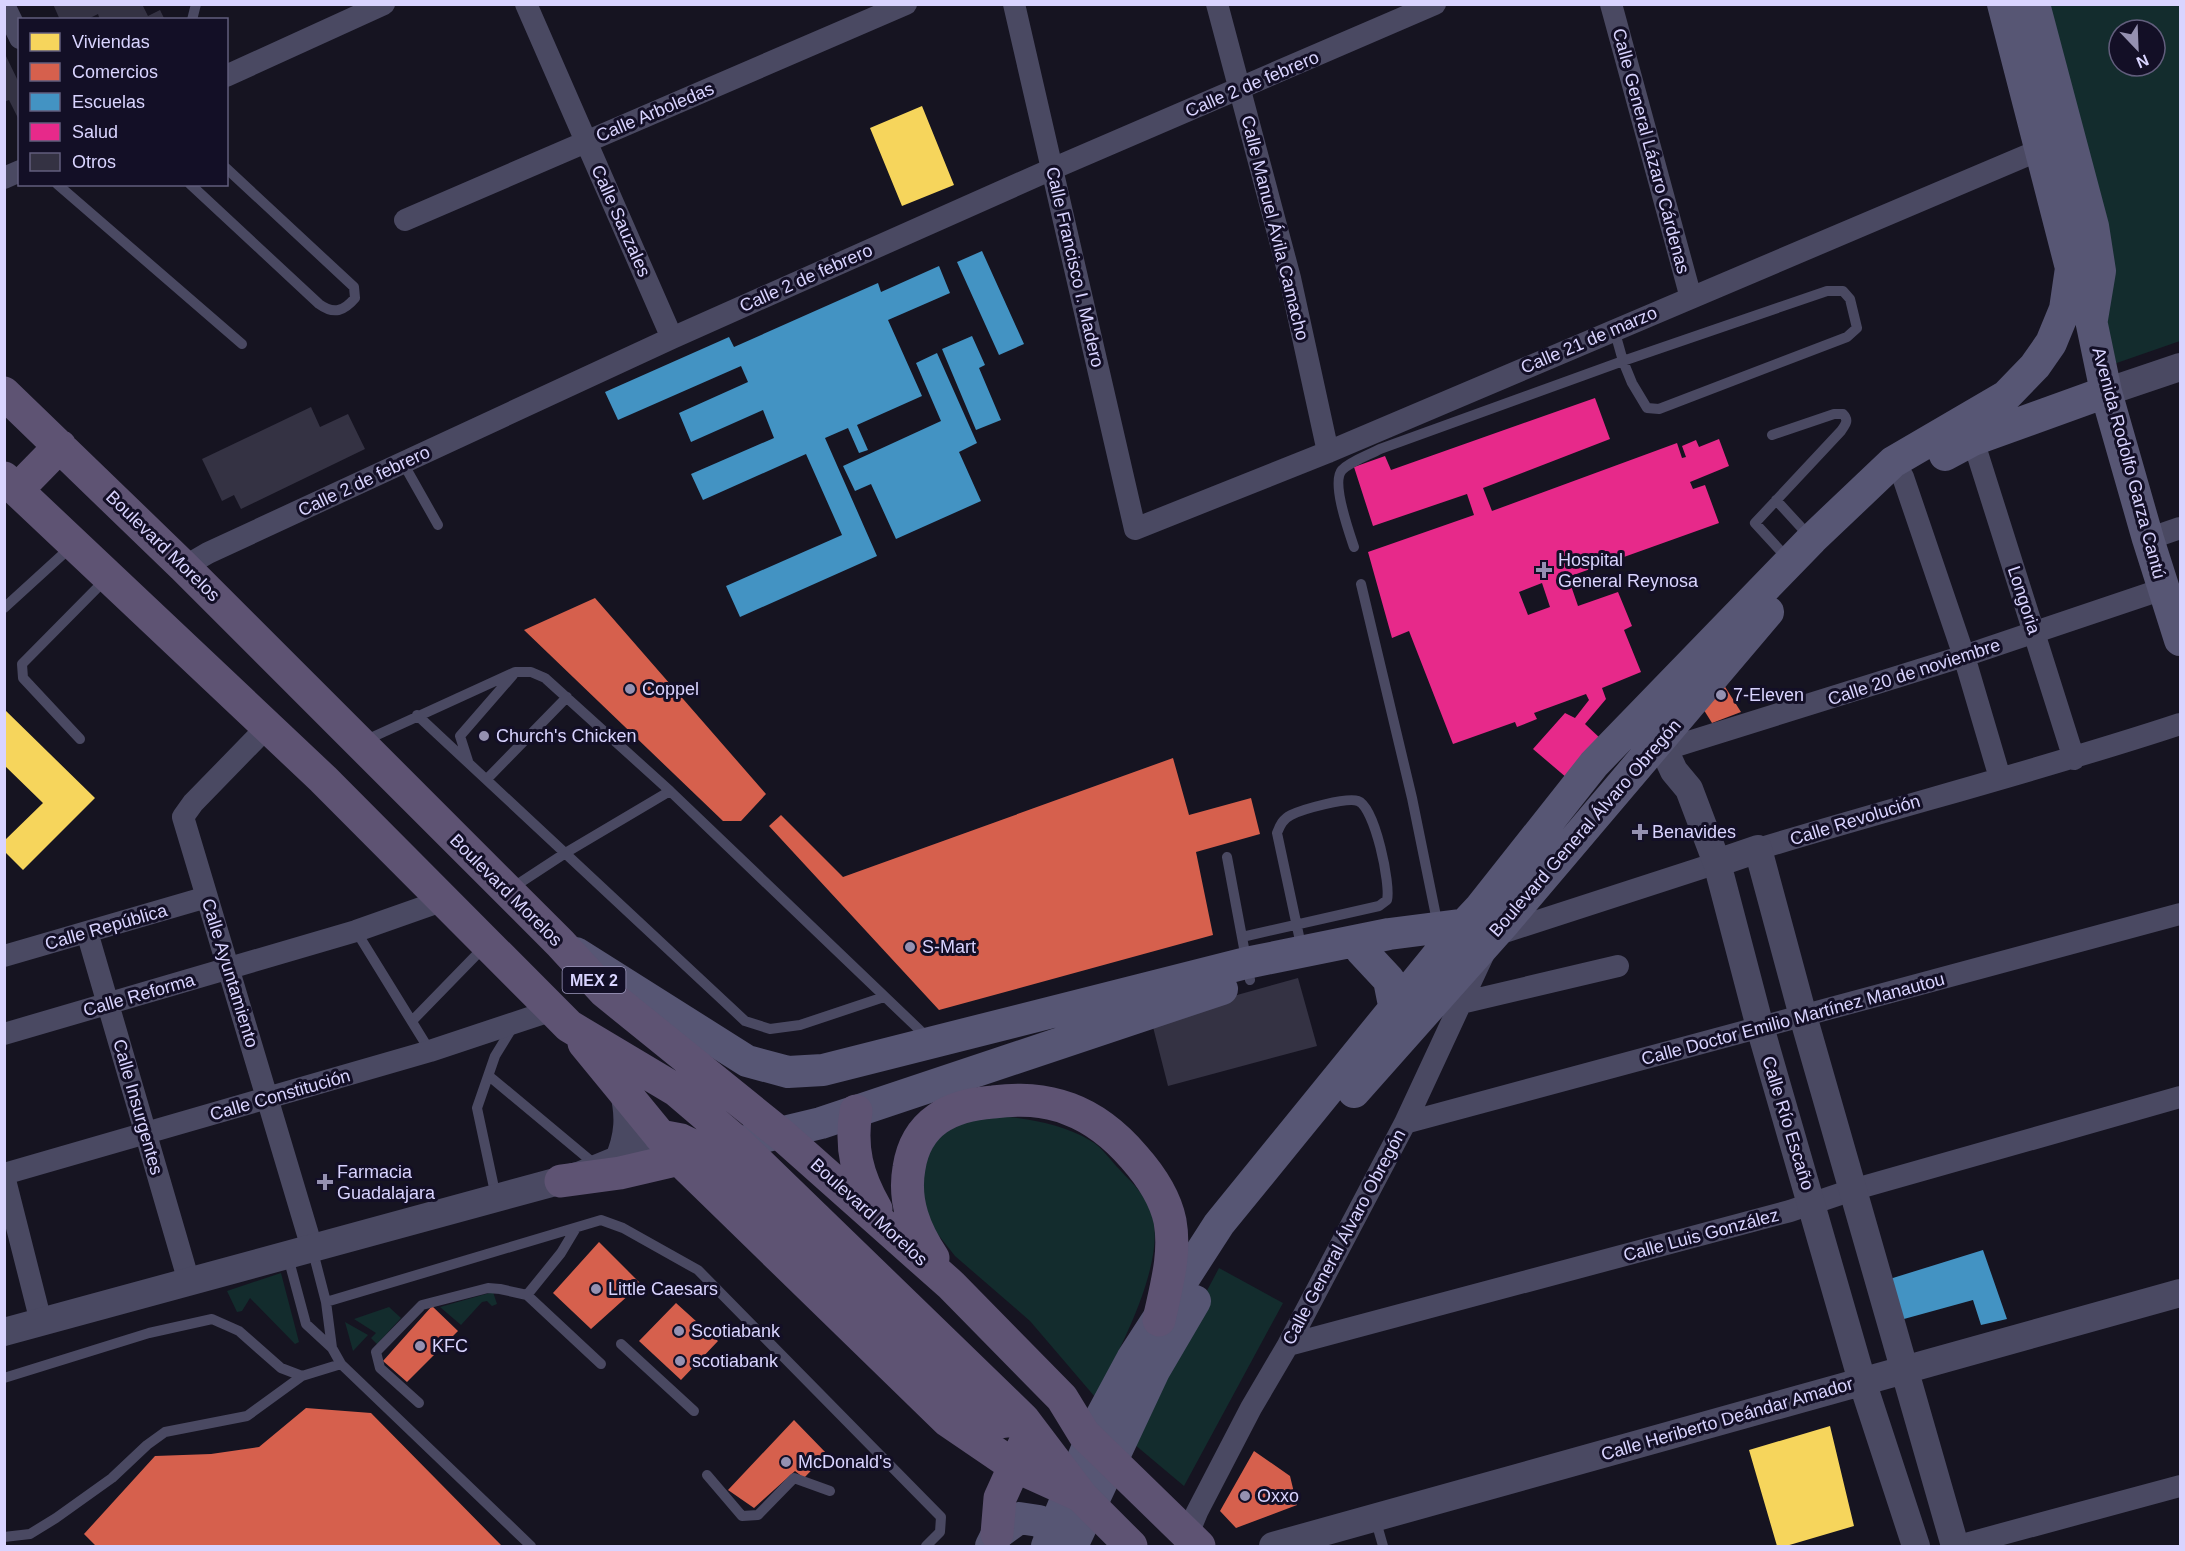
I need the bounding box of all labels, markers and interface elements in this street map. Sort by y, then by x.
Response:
legend [18,18,228,186]
north arrow [2107,18,2167,78]
street label: Calle General Lázaro Cárdenas [1609,26,1693,276]
text: Viviendas [72,32,150,52]
street label: Calle 2 de febrero [1182,47,1322,121]
text: N [2134,51,2151,71]
text: Comercios [72,62,158,82]
street label: Calle Arboledas [593,78,717,146]
text: Escuelas [72,92,145,112]
street label: Calle Manuel Ávila Camacho [1237,113,1313,343]
text: Salud [72,122,118,142]
text: Otros [72,152,116,172]
street label: Calle Sauzales [587,162,655,280]
street label: Calle Francisco I. Madero [1042,165,1108,369]
street label: Calle 2 de febrero [737,240,875,316]
street label: Calle 21 de marzo [1518,302,1660,378]
street label: Avenida Rodolfo Garza Cantú [2088,345,2170,581]
street label: Calle 2 de febrero [295,442,433,520]
street label: Boulevard Morelos [102,487,224,605]
place label: Hospital General Reynosa [1558,550,1699,591]
marker: Hospital General Reynosa [1535,561,1553,579]
street label: Longoria [2004,564,2045,637]
street label: Calle 20 de noviembre [1825,635,2003,709]
place label: Coppel [642,679,699,699]
marker: Coppel [623,682,637,696]
place label: 7-Eleven [1733,685,1804,705]
marker: 7-Eleven [1714,688,1728,702]
street label: Boulevard General Álvaro Obregón [1485,715,1685,941]
place label: Church's Chicken [496,726,637,746]
marker: Church's Chicken [477,729,491,743]
street label: Calle Revolución [1787,791,1923,849]
place label: Benavides [1652,822,1736,842]
marker: Benavides [1633,825,1647,839]
street label: Boulevard Morelos [446,830,566,950]
street label: Calle Ayuntamiento [198,896,262,1050]
street label: Calle República [43,900,170,954]
place label: S-Mart [922,937,976,957]
marker: S-Mart [903,940,917,954]
road number: MEX 2 [562,967,626,993]
street label: Calle Reforma [81,969,198,1020]
street label: Calle Doctor Emilio Martínez Manautou [1639,969,1947,1069]
street label: Calle Insurgentes [109,1037,167,1177]
street label: Calle Río Escaño [1758,1054,1818,1192]
street label: Calle Constitución [208,1065,352,1125]
street label: Calle General Álvaro Obregón [1279,1126,1409,1348]
street label: Boulevard Morelos [807,1154,931,1270]
place label: Farmacia Guadalajara [337,1162,436,1203]
marker: Farmacia Guadalajara [318,1175,332,1189]
street label: Calle Luis González [1621,1205,1781,1265]
place label: Little Caesars [608,1279,718,1299]
marker: Little Caesars [589,1282,603,1296]
place label: Scotiabank [691,1321,781,1341]
marker: Scotiabank [672,1324,686,1338]
place label: KFC [432,1336,468,1356]
marker: KFC [413,1339,427,1353]
place label: scotiabank [692,1351,779,1371]
marker: scotiabank [673,1354,687,1368]
street label: Calle Heriberto Deándar Amador [1599,1373,1855,1465]
place label: McDonald's [798,1452,891,1472]
marker: McDonald's [779,1455,793,1469]
place label: Oxxo [1257,1486,1299,1506]
marker: Oxxo [1238,1489,1252,1503]

